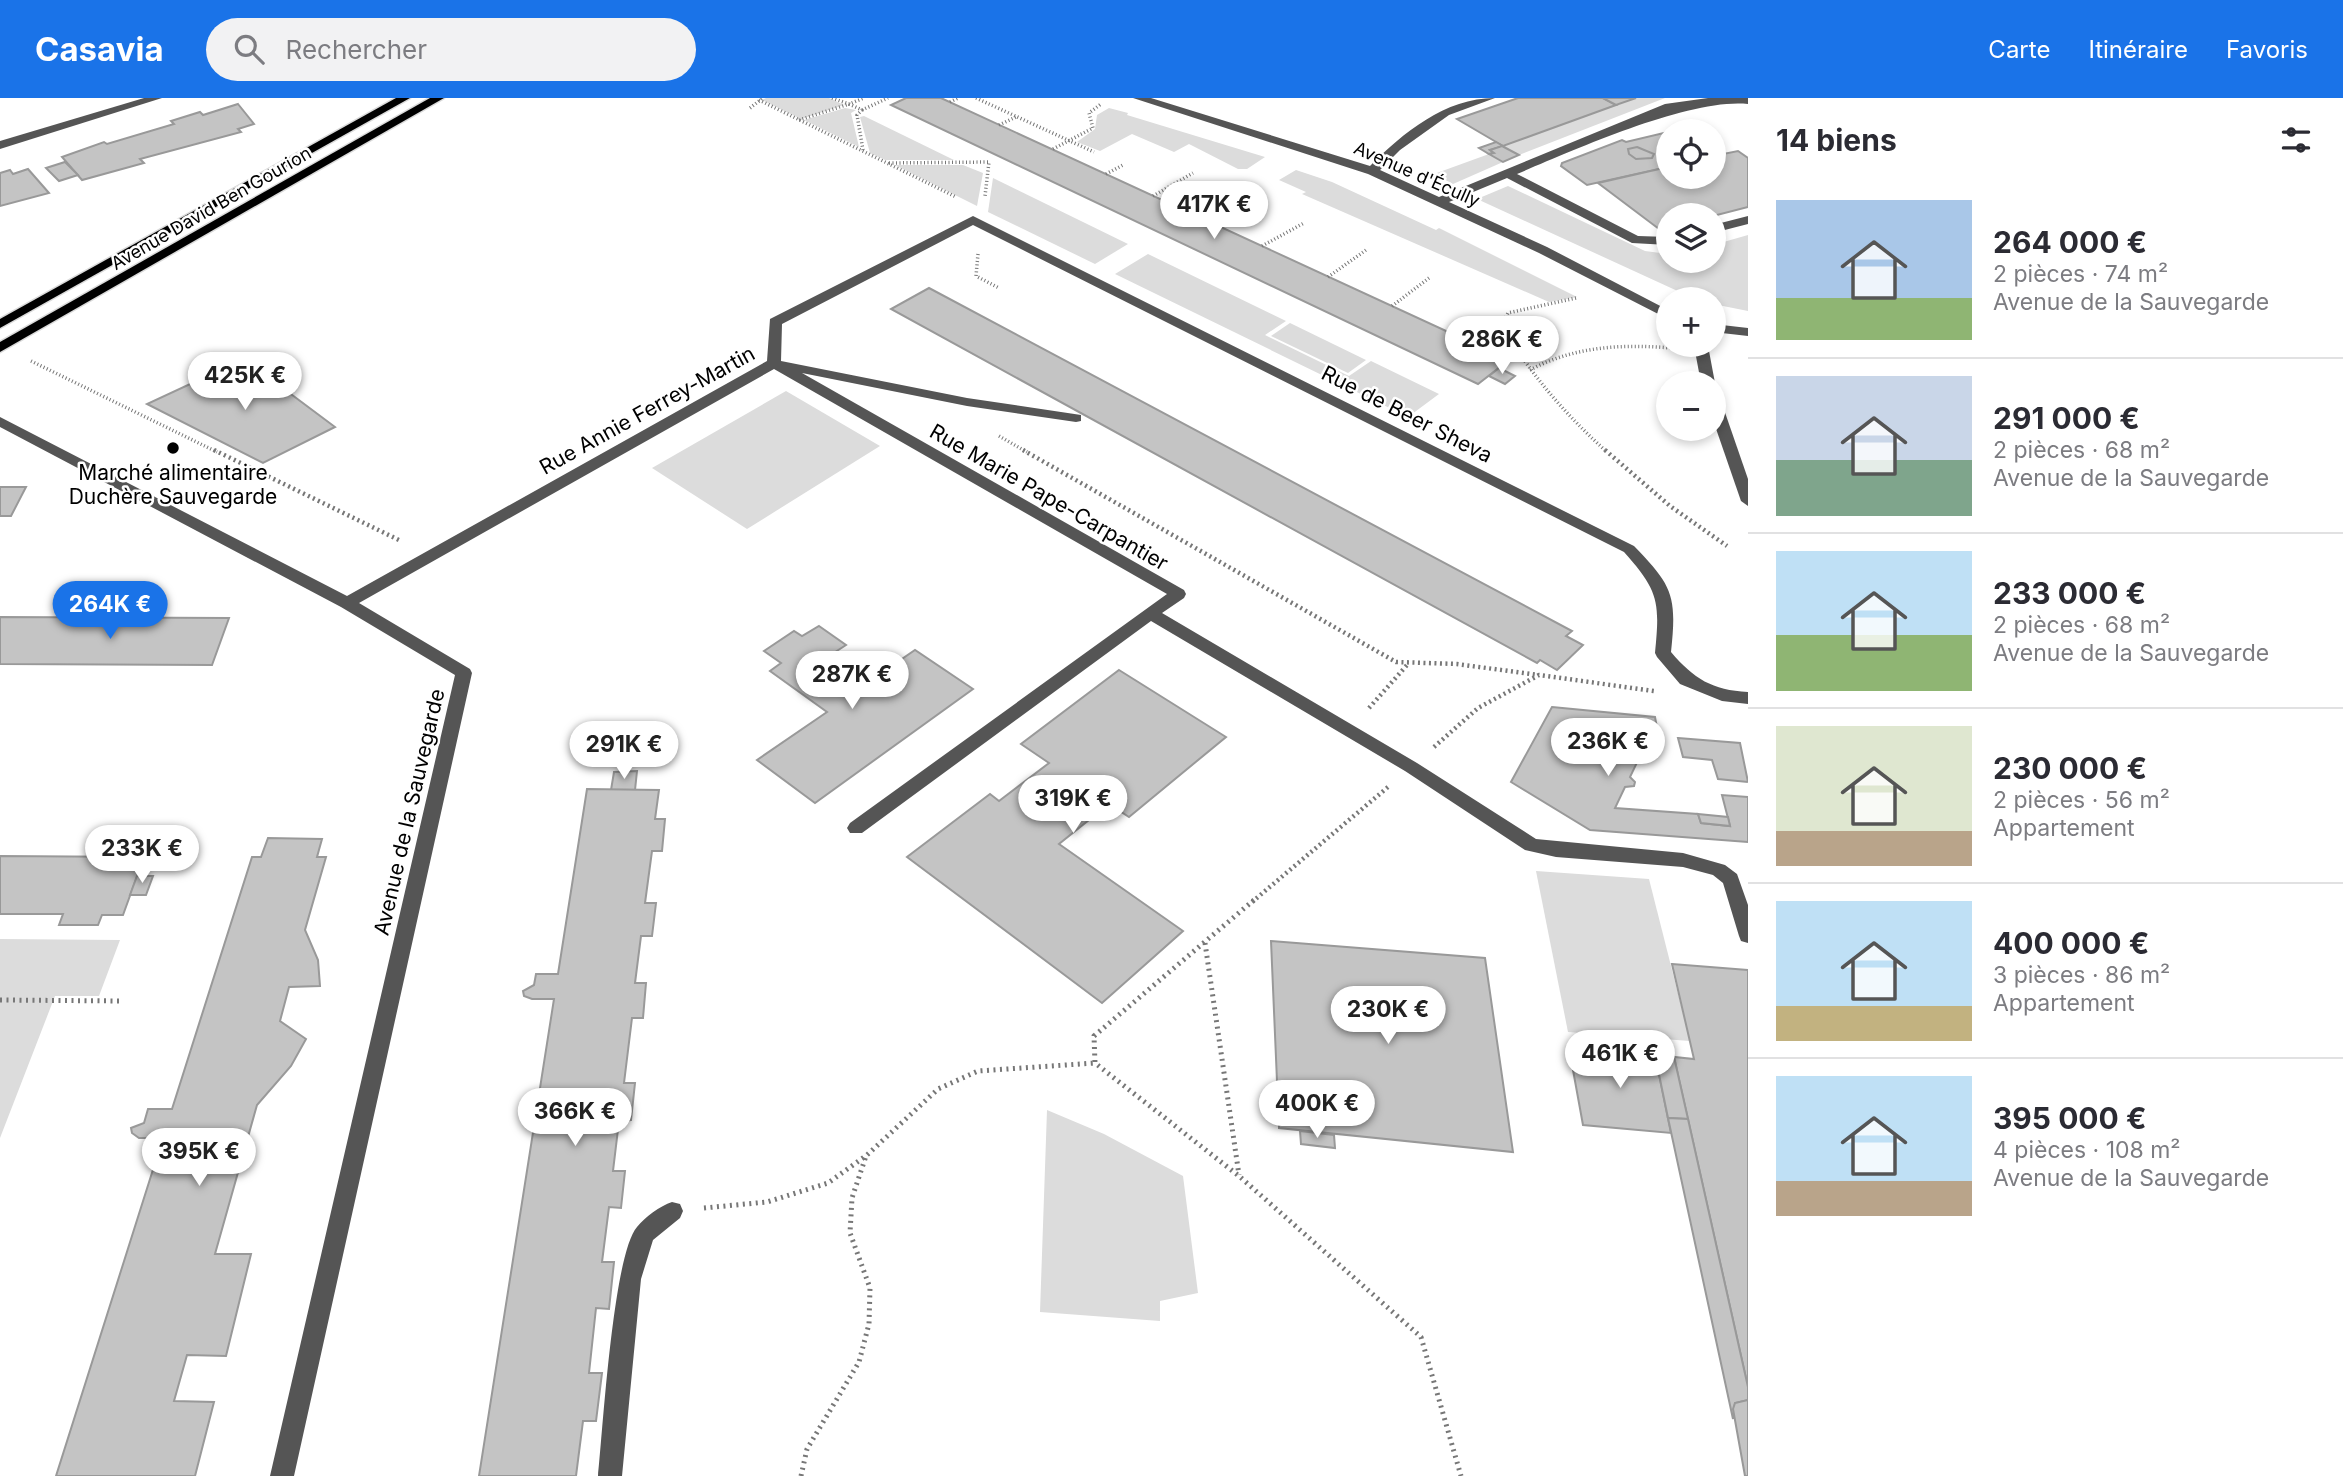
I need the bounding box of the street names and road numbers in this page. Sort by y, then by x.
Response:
street label: Avenue d'Écully [1351,136,1484,211]
street label: Avenue David Ben Gourion [107,142,315,274]
street label: Rue Annie Ferrey-Martin [535,340,759,480]
street label: Rue de Beer Sheva [1317,360,1497,468]
street label: Rue Marie Pape-Carpantier [925,418,1173,576]
street label: Avenue de la Sauvegarde [368,686,450,938]

